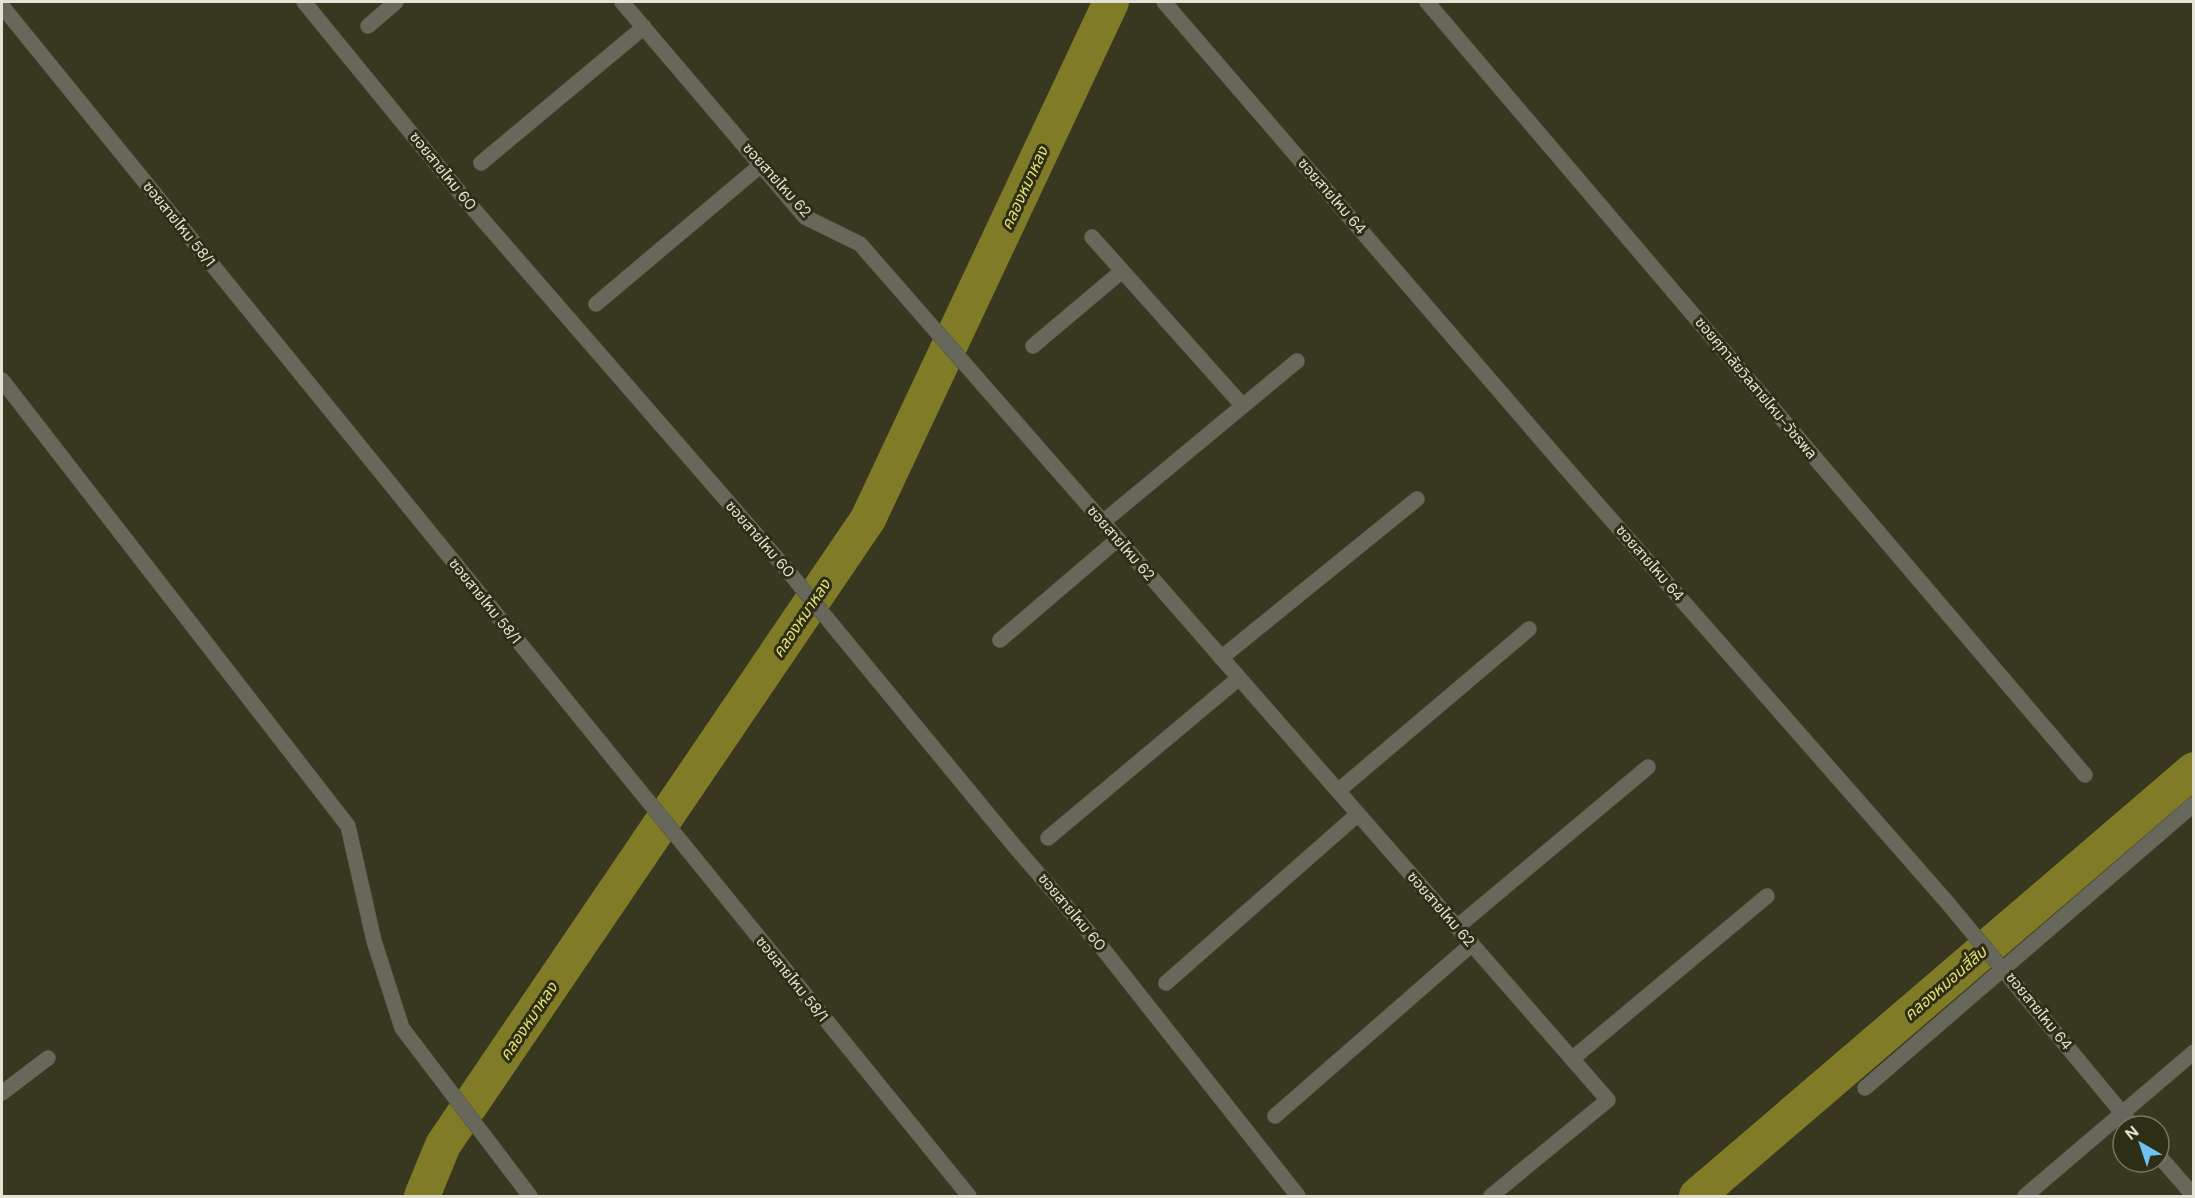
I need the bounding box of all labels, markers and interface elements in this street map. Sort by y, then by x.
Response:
street label: ซอยสายไหม 60 [405,128,481,214]
street label: ซอยสายไหม 62 [738,138,816,222]
water label: คลองหมาหลง [996,142,1053,233]
street label: ซอยสายไหม 64 [1293,154,1371,238]
street label: ซอยสายไหม 58/1 [138,177,220,271]
street label: ซอยศุภาลัยวิลสายไหม-วัชรพล [1690,313,1822,463]
street label: ซอยสายไหม 60 [721,496,799,582]
street label: ซอยสายไหม 62 [1083,501,1159,585]
street label: ซอยสายไหม 64 [1611,521,1689,605]
street label: ซอยสายไหม 58/1 [444,554,526,648]
water label: คลองหมาหลง [768,574,836,661]
street label: ซอยสายไหม 62 [1403,867,1479,951]
street label: ซอยสายไหม 60 [1034,869,1110,955]
street label: ซอยสายไหม 58/1 [751,932,833,1026]
water label: คลองหมอนสี่สิบ [1899,940,1992,1025]
street label: ซอยสายไหม 64 [2001,968,2077,1054]
water label: คลองหมาหลง [495,977,563,1064]
north arrow [2111,1114,2171,1174]
text: N [2121,1121,2143,1145]

